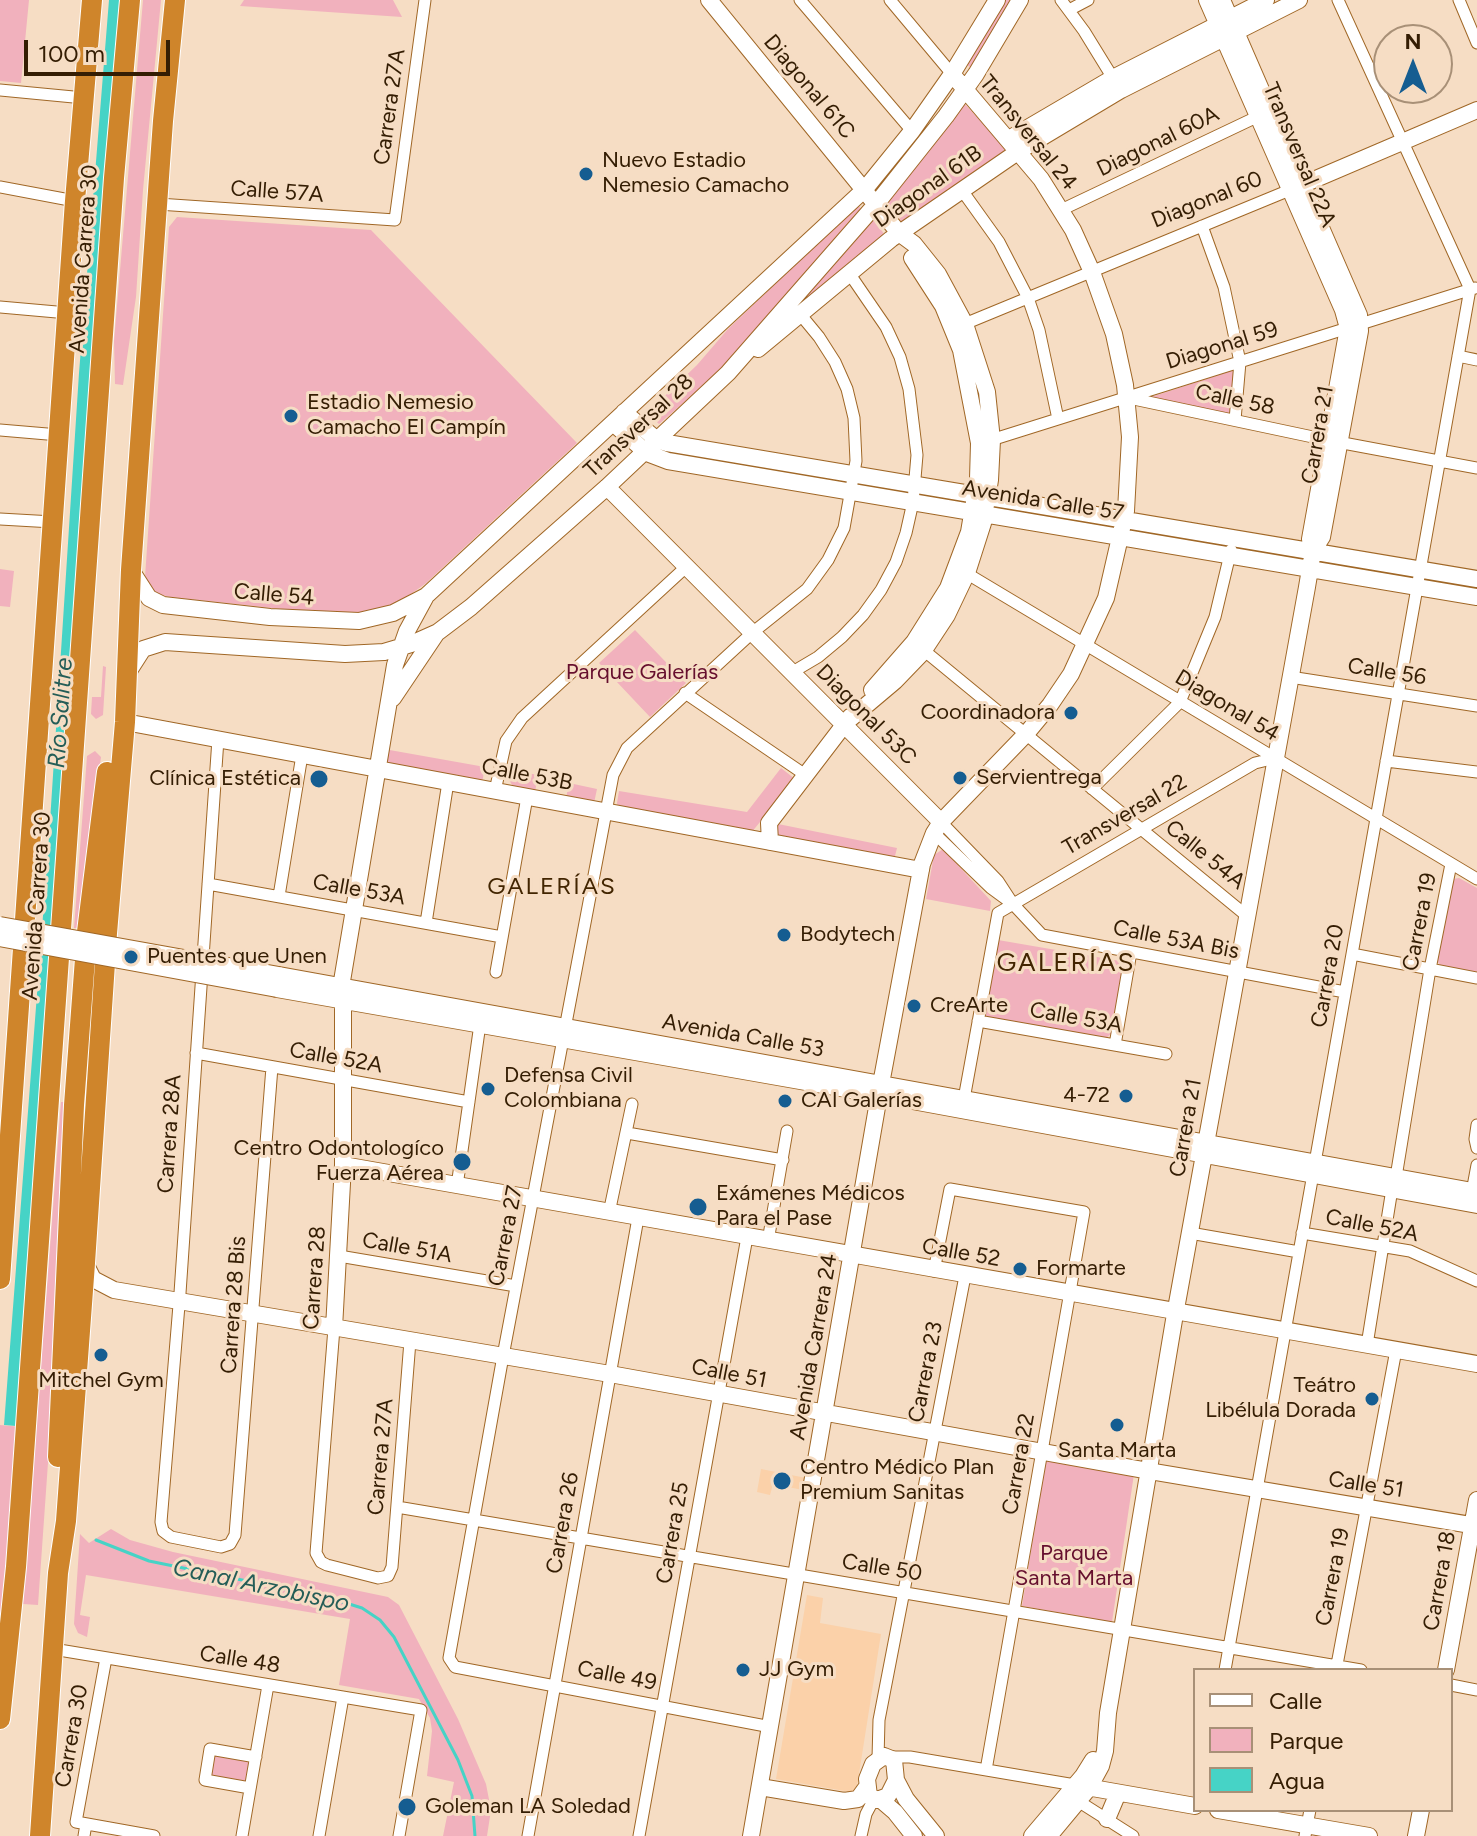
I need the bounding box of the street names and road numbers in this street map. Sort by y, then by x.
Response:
street label: Diagonal 61C [758,29,860,145]
street label: Carrera 27A [369,47,411,167]
street label: Transversal 24 [973,70,1083,196]
street label: Transversal 22A [1257,79,1341,231]
street label: Diagonal 60A [1093,101,1223,183]
street label: Diagonal 61B [869,140,987,234]
street label: Avenida Carrera 30 [64,164,104,354]
street label: Diagonal 60 [1148,166,1266,234]
street label: Calle 57A [229,176,325,208]
street label: Diagonal 59 [1163,316,1281,376]
street label: Transversal 28 [579,368,699,484]
street label: Calle 58 [1193,379,1277,421]
street label: Carrera 21 [1296,384,1340,486]
street label: Avenida Calle 57 [960,475,1126,527]
street label: Calle 54 [233,578,315,612]
street label: Calle 56 [1346,653,1428,691]
street label: Diagonal 53C [810,659,922,771]
street label: Diagonal 54 [1170,665,1284,747]
street label: Calle 53B [479,753,575,797]
street label: Transversal 22 [1058,769,1192,861]
street label: Avenida Carrera 30 [17,811,57,1001]
street label: Calle 54A [1160,815,1250,895]
street label: Calle 53A [311,869,407,911]
street label: Carrera 19 [1398,871,1442,973]
street label: Calle 53A Bis [1111,915,1241,965]
street label: Carrera 20 [1306,922,1350,1030]
street label: Calle 53A [1028,997,1124,1039]
street label: Avenida Calle 53 [660,1009,826,1063]
street label: Calle 52A [287,1037,385,1079]
street label: Carrera 28A [153,1074,187,1194]
street label: Carrera 21 [1164,1077,1208,1179]
street label: Carrera 27 [483,1183,529,1289]
street label: Calle 52A [1323,1204,1421,1248]
street label: Carrera 28 [298,1225,332,1331]
street label: Calle 51A [360,1227,454,1269]
street label: Calle 52 [920,1233,1002,1273]
street label: Carrera 28 Bis [216,1235,252,1375]
street label: Avenida Carrera 24 [785,1252,843,1442]
street label: Carrera 23 [903,1319,949,1425]
street label: Calle 51 [689,1354,769,1394]
street label: Carrera 27A [363,1398,399,1516]
street label: Carrera 22 [997,1411,1041,1517]
street label: Calle 51 [1326,1466,1406,1504]
street label: Carrera 26 [541,1470,585,1576]
street label: Carrera 25 [651,1480,695,1586]
street label: Carrera 19 [1311,1526,1355,1628]
street label: Carrera 18 [1418,1529,1462,1633]
street label: Calle 50 [840,1549,924,1587]
street label: Calle 48 [198,1641,282,1679]
street label: Calle 49 [575,1655,659,1697]
street label: Carrera 30 [50,1682,94,1790]

